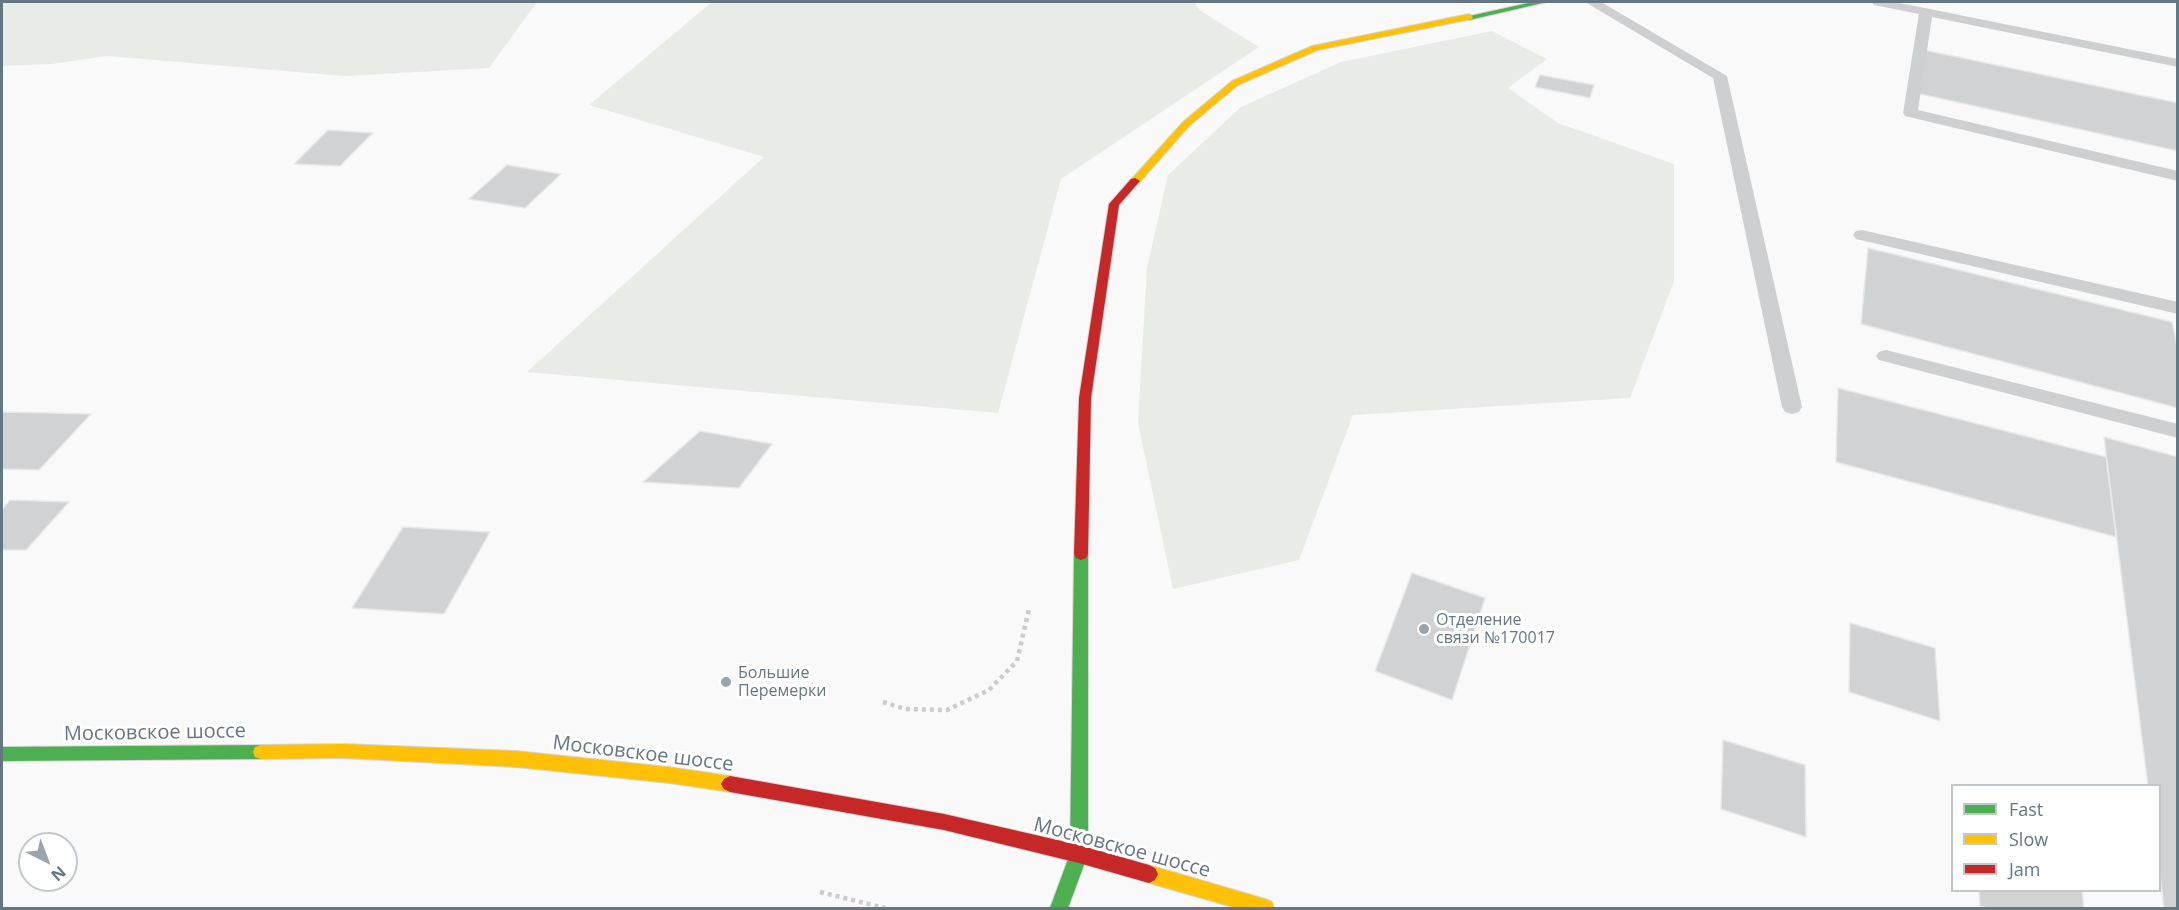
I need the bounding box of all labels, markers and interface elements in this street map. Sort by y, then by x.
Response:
place label: Отделение связи №170017 [1436,610,1555,648]
marker: Отделение связи №170017 [1417,622,1431,636]
place label: Большие Перемерки [738,663,826,701]
marker: Большие Перемерки [719,675,733,689]
street label: Московское шоссе [64,719,246,747]
street label: Московское шоссе [551,731,735,777]
legend [1951,784,2161,892]
text: Fast [2009,797,2043,821]
street label: Московское шоссе [1031,813,1213,883]
text: Slow [2009,827,2048,851]
north arrow [18,832,78,892]
text: Jam [2009,857,2041,881]
text: N [47,861,71,886]

